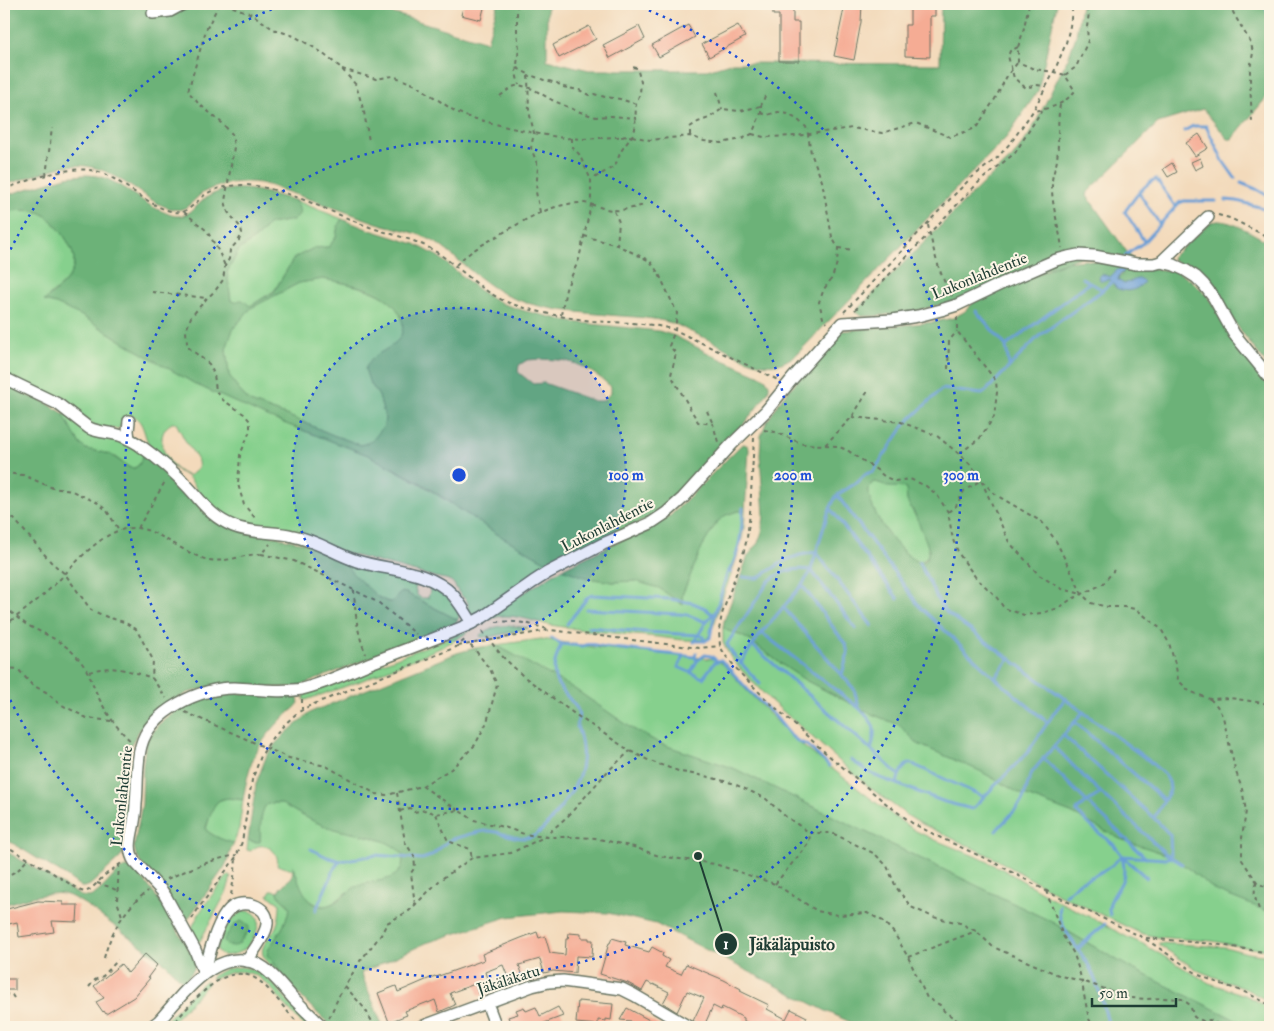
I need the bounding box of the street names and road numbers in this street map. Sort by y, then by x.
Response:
street label: Lukonlahdentie [929,248,1030,304]
street label: Lukonlahdentie [558,493,657,557]
street label: Lukonlahdentie [107,745,137,847]
street label: Jäkäläkatu [473,960,543,1001]

